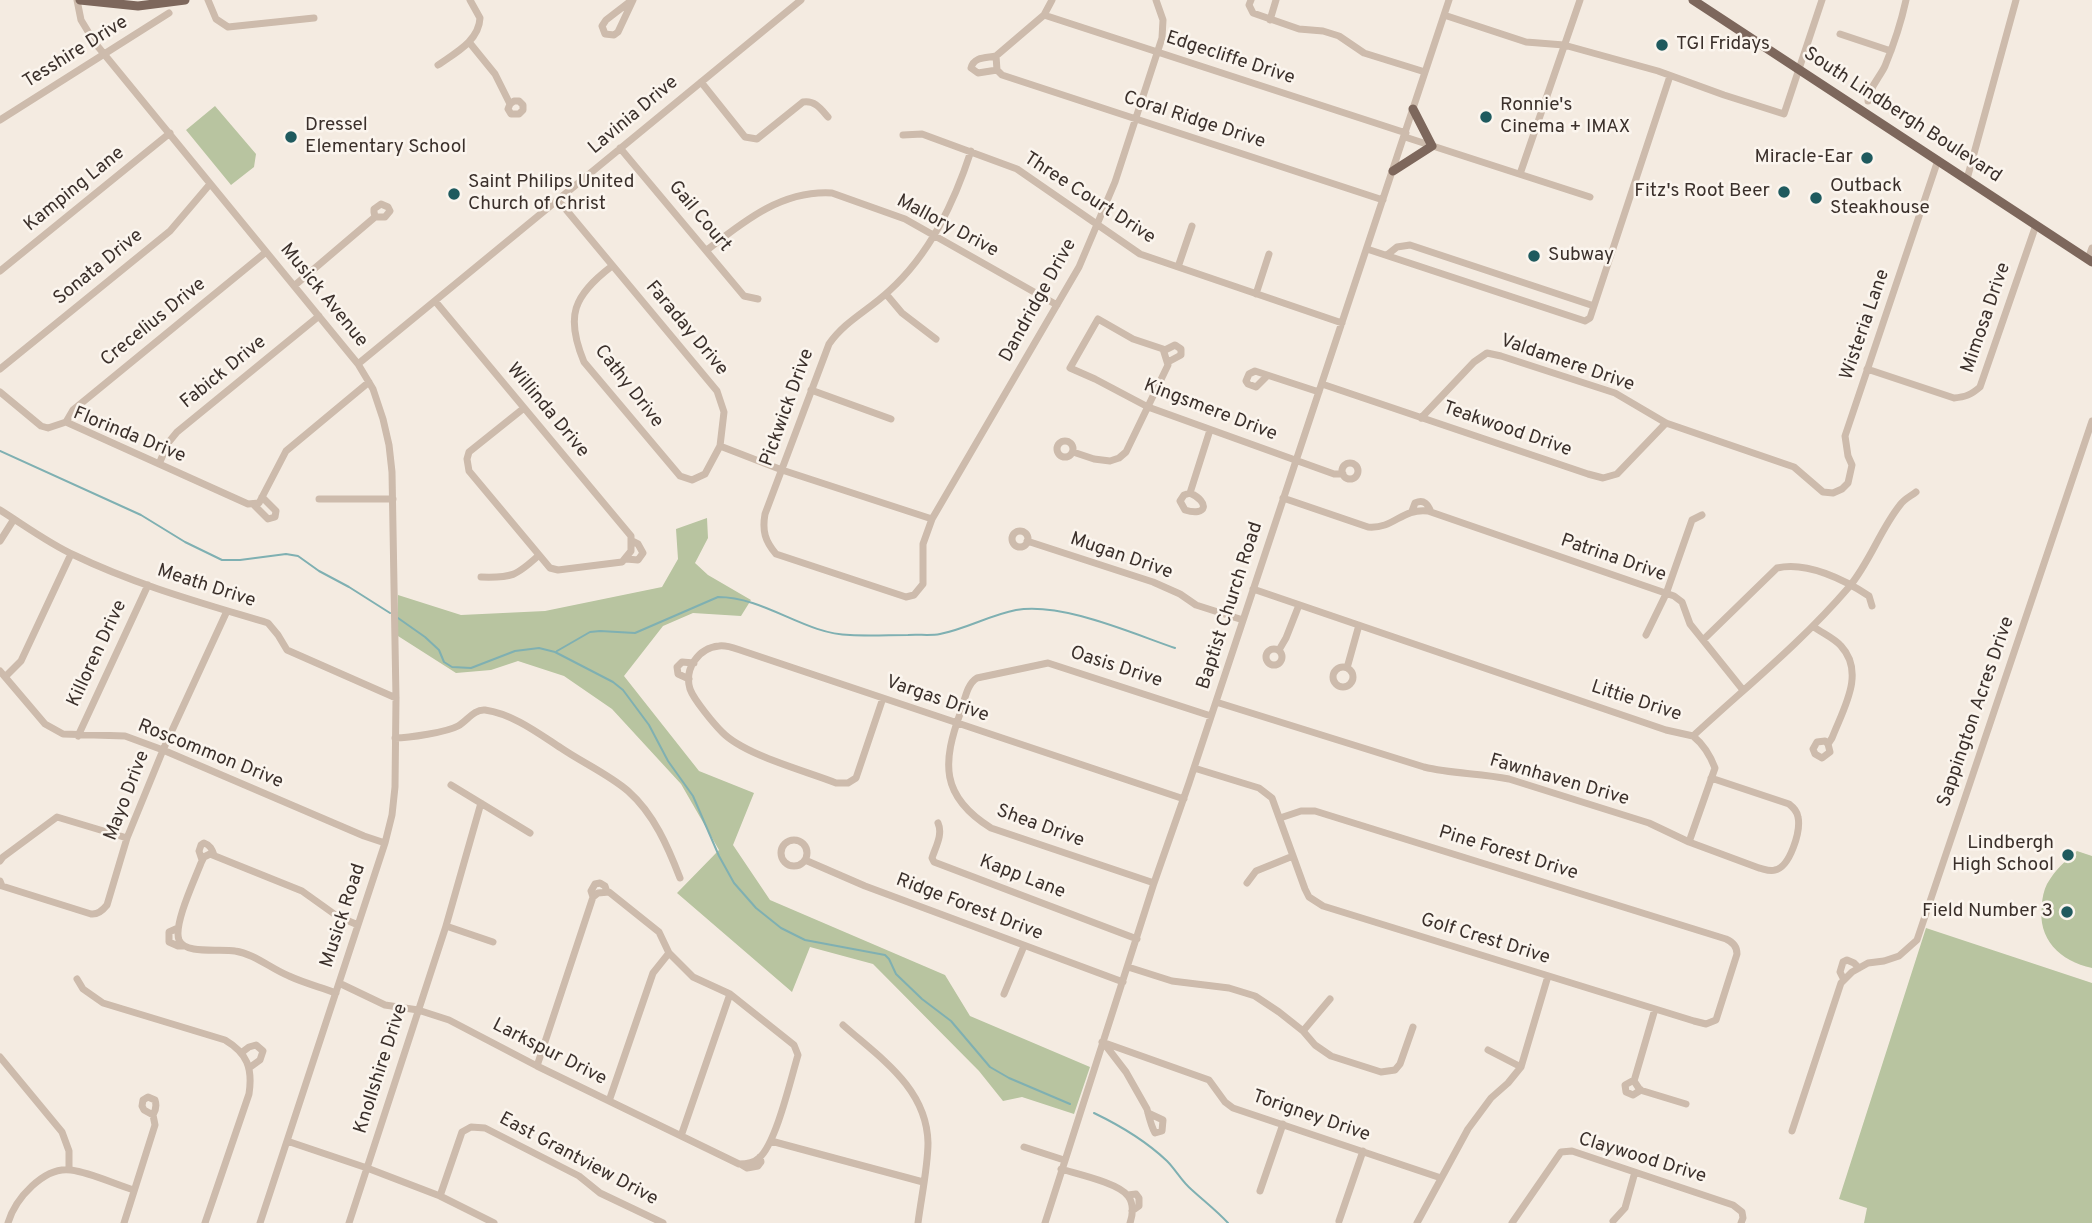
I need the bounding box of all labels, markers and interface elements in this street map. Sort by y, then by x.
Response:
street label: Tesshire Drive [19,12,133,94]
street label: Edgecliffe Drive [1163,27,1297,91]
place label: TGI Fridays [1676,34,1770,56]
marker: TGI Fridays [1654,37,1670,53]
street label: South Lindbergh Boulevard [1799,43,2005,189]
street label: Lavinia Drive [584,72,684,160]
street label: Coral Ridge Drive [1120,87,1268,155]
place label: Ronnie's Cinema + IMAX [1500,95,1630,139]
marker: Ronnie's Cinema + IMAX [1478,109,1494,125]
place label: Dressel Elementary School [305,115,466,159]
marker: Dressel Elementary School [283,129,299,145]
street label: Kamping Lane [20,143,130,237]
place label: Miracle-Ear [1754,147,1853,169]
street label: Three Court Drive [1019,148,1159,250]
marker: Miracle-Ear [1859,150,1875,166]
place label: Saint Philips United Church of Christ [468,172,634,216]
place label: Outback Steakhouse [1830,176,1930,220]
street label: Gail Court [663,177,735,257]
place label: Fitz's Root Beer [1634,181,1770,203]
marker: Fitz's Root Beer [1776,184,1792,200]
marker: Saint Philips United Church of Christ [446,186,462,202]
marker: Outback Steakhouse [1808,190,1824,206]
street label: Mallory Drive [892,191,1002,263]
street label: Sonata Drive [50,225,148,311]
street label: Dandridge Drive [996,235,1082,367]
street label: Musick Avenue [274,239,372,353]
place label: Subway [1548,245,1614,267]
marker: Subway [1526,248,1542,264]
street label: Mimosa Drive [1957,260,2017,376]
street label: Wisteria Lane [1836,267,1896,383]
street label: Crecelius Drive [97,274,211,372]
street label: Faraday Drive [640,277,732,381]
street label: Valdamere Drive [1497,330,1637,398]
street label: Fabick Drive [177,332,271,414]
street label: Cathy Drive [589,341,667,433]
street label: Pickwick Drive [756,346,820,470]
street label: Willinda Drive [501,359,593,463]
street label: Kingsmere Drive [1140,375,1280,447]
street label: Teakwood Drive [1440,397,1574,463]
street label: Florinda Drive [69,403,189,469]
street label: Baptist Church Road [1193,519,1269,693]
street label: Mugan Drive [1067,529,1175,585]
street label: Patrina Drive [1557,530,1669,588]
street label: Meath Drive [154,560,258,614]
street label: Killoren Drive [63,597,133,711]
street label: Sappington Acres Drive [1934,614,2020,810]
street label: Oasis Drive [1067,642,1165,694]
street label: Vargas Drive [883,672,991,728]
street label: Littie Drive [1588,677,1684,727]
street label: Roscommon Drive [134,715,286,795]
street label: Mayo Drive [100,748,156,844]
street label: Fawnhaven Drive [1487,750,1631,812]
street label: Shea Drive [993,801,1087,853]
street label: Pine Forest Drive [1436,822,1580,886]
place label: Lindbergh High School [1952,833,2054,877]
marker: Lindbergh High School [2060,847,2076,863]
street label: Kapp Lane [976,851,1068,905]
street label: Musick Road [317,861,371,971]
street label: Ridge Forest Drive [892,870,1046,946]
place label: Field Number 3 [1922,901,2053,923]
marker: Field Number 3 [2059,904,2075,920]
street label: Golf Crest Drive [1418,909,1552,971]
street label: Knollshire Drive [350,1001,414,1137]
street label: Larkspur Drive [488,1014,610,1092]
street label: Torigney Drive [1249,1086,1373,1148]
street label: East Grantview Drive [495,1108,661,1212]
street label: Claywood Drive [1575,1129,1709,1189]

